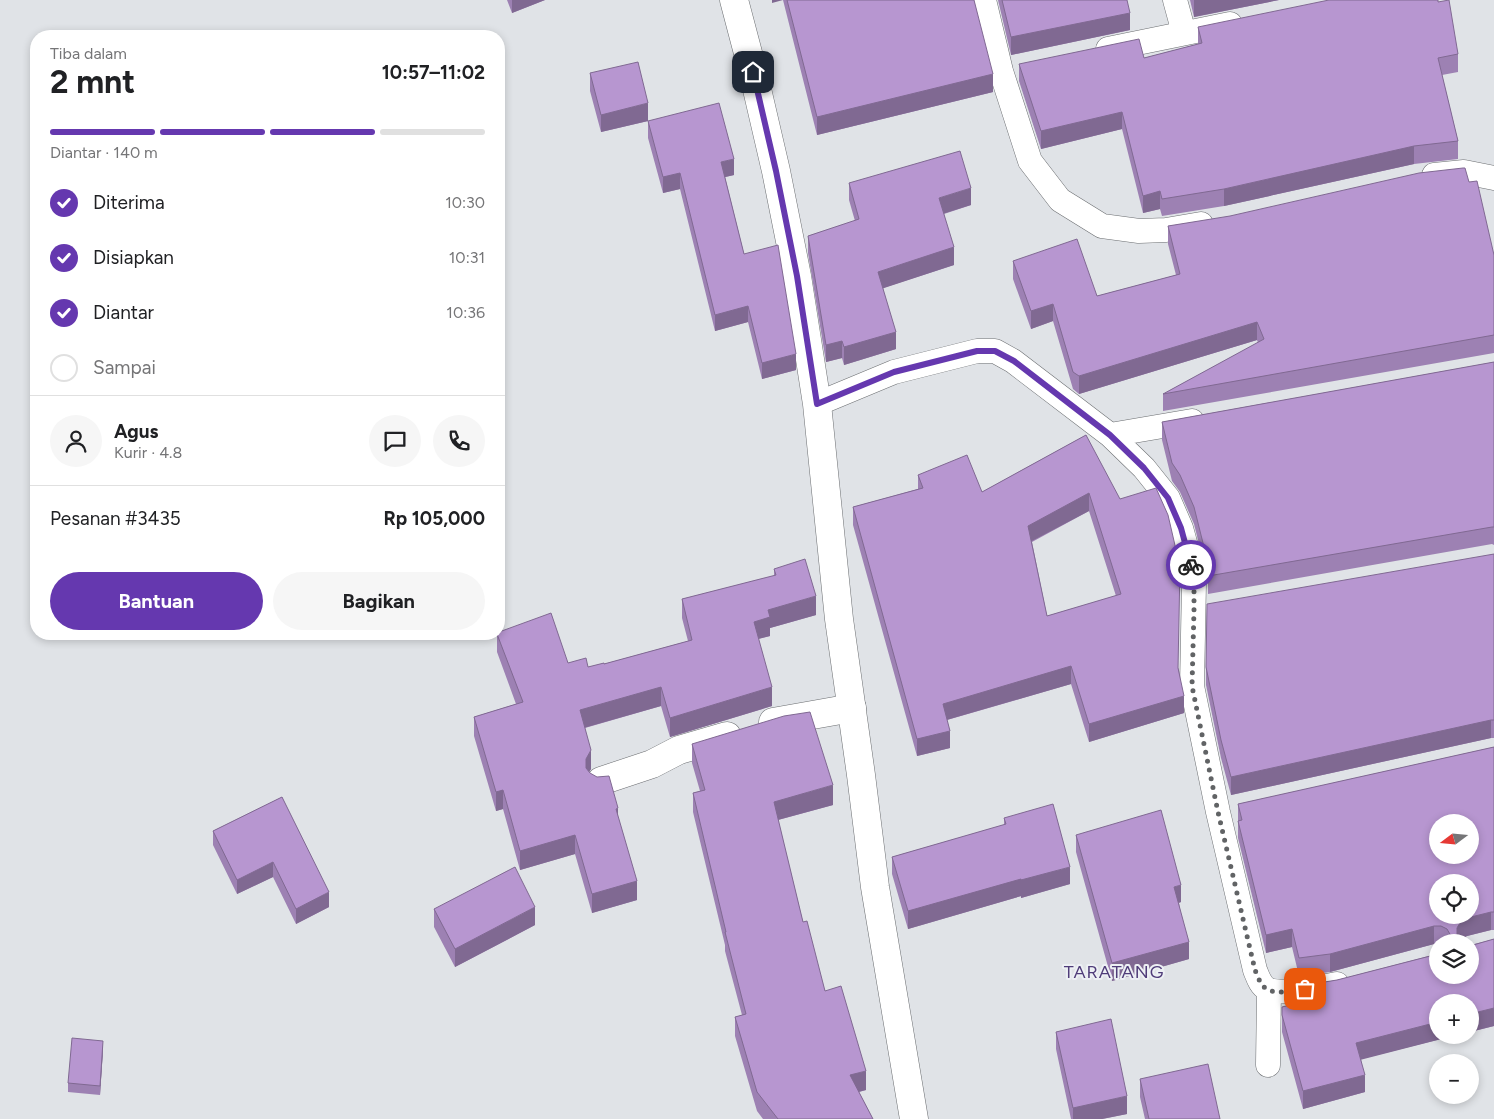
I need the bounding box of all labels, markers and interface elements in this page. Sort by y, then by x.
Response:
text: Tiba dalam [50,44,127,63]
pin [732,51,774,93]
icon: home [739,58,767,86]
text: 10:57–11:02 [382,61,485,84]
text: 2 mnt [50,63,135,101]
text: Diantar · 140 m [50,143,158,162]
icon: check [50,189,78,217]
text: Diterima [93,191,165,214]
text: 10:30 [445,193,485,212]
icon: check [50,244,78,272]
text: Disiapkan [93,246,174,269]
text: 10:31 [449,248,485,267]
icon: check [50,299,78,327]
text: Diantar [93,301,154,324]
text: 10:36 [446,303,485,322]
text: Sampai [93,356,156,379]
button: person [50,415,102,467]
button: chat [369,415,421,467]
button: phone [433,415,485,467]
text: Agus [114,420,158,443]
text: Kurir · 4.8 [114,443,182,462]
text: Pesanan #3435 [50,507,181,530]
text: Rp 105,000 [384,507,485,530]
courier [1166,540,1216,590]
icon: bike [1177,551,1205,579]
button: Bantuan [50,572,263,630]
button: Bagikan [273,572,485,630]
north arrow [1429,814,1479,864]
map controls [1429,814,1479,1104]
button: locate [1429,874,1479,924]
button: layers [1429,934,1479,984]
district label: TARATANG [1064,961,1164,983]
pin [1284,968,1326,1010]
icon: bag [1291,975,1319,1003]
button: + [1429,994,1479,1044]
button: − [1429,1054,1479,1104]

